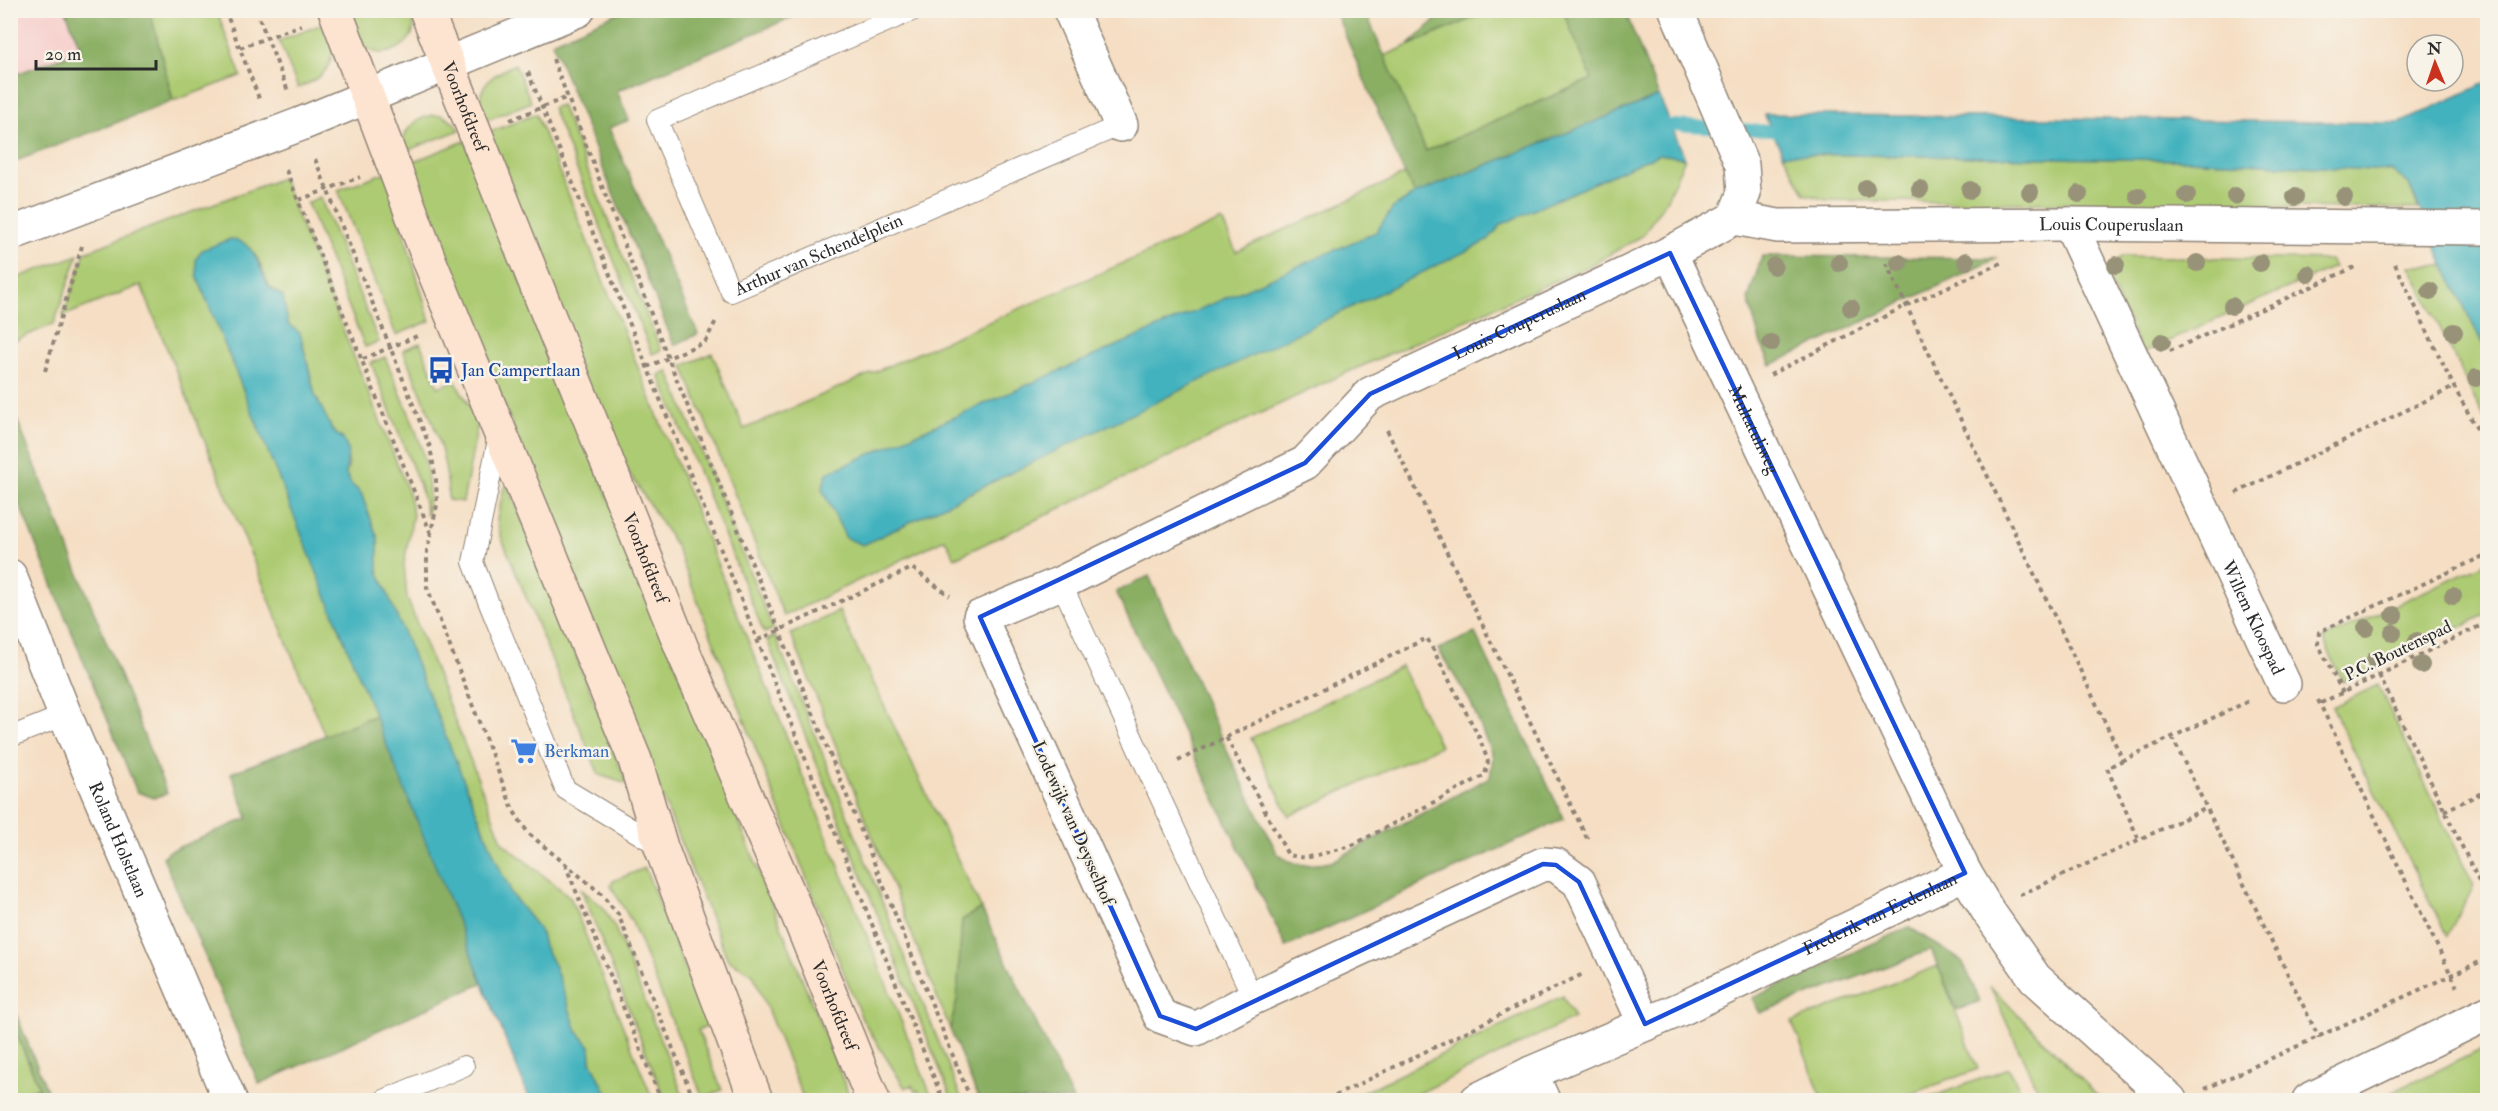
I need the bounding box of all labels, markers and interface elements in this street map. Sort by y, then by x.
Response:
scale bar [36,33,156,71]
north arrow [2405,33,2465,93]
text: N [2426,39,2443,59]
text: 20 m [45,43,81,66]
street label: Voorhofdreef [436,58,494,158]
street label: Arthur van Schendelplein [730,208,906,301]
street label: Louis Couperuslaan [2039,212,2184,237]
street label: Louis Couperuslaan [1449,283,1590,365]
bus stop icon: Jan Campertlaan [426,355,456,385]
place label: Jan Campertlaan [460,359,581,382]
street label: Multatuliweg [1723,381,1786,479]
street label: Voorhofdreef [617,509,675,609]
street label: Willem Kloospad [2216,556,2290,679]
street label: P.C. Boutenspad [2340,615,2456,687]
supermarket icon: Berkman [509,736,539,766]
street label: Lodewijk van Deysselhof [1026,737,1121,912]
place label: Berkman [544,740,609,763]
street label: Roland Holstlaan [83,778,153,901]
street label: Frederik van Eedenlaan [1799,867,1961,960]
street label: Voorhofdreef [806,957,864,1057]

